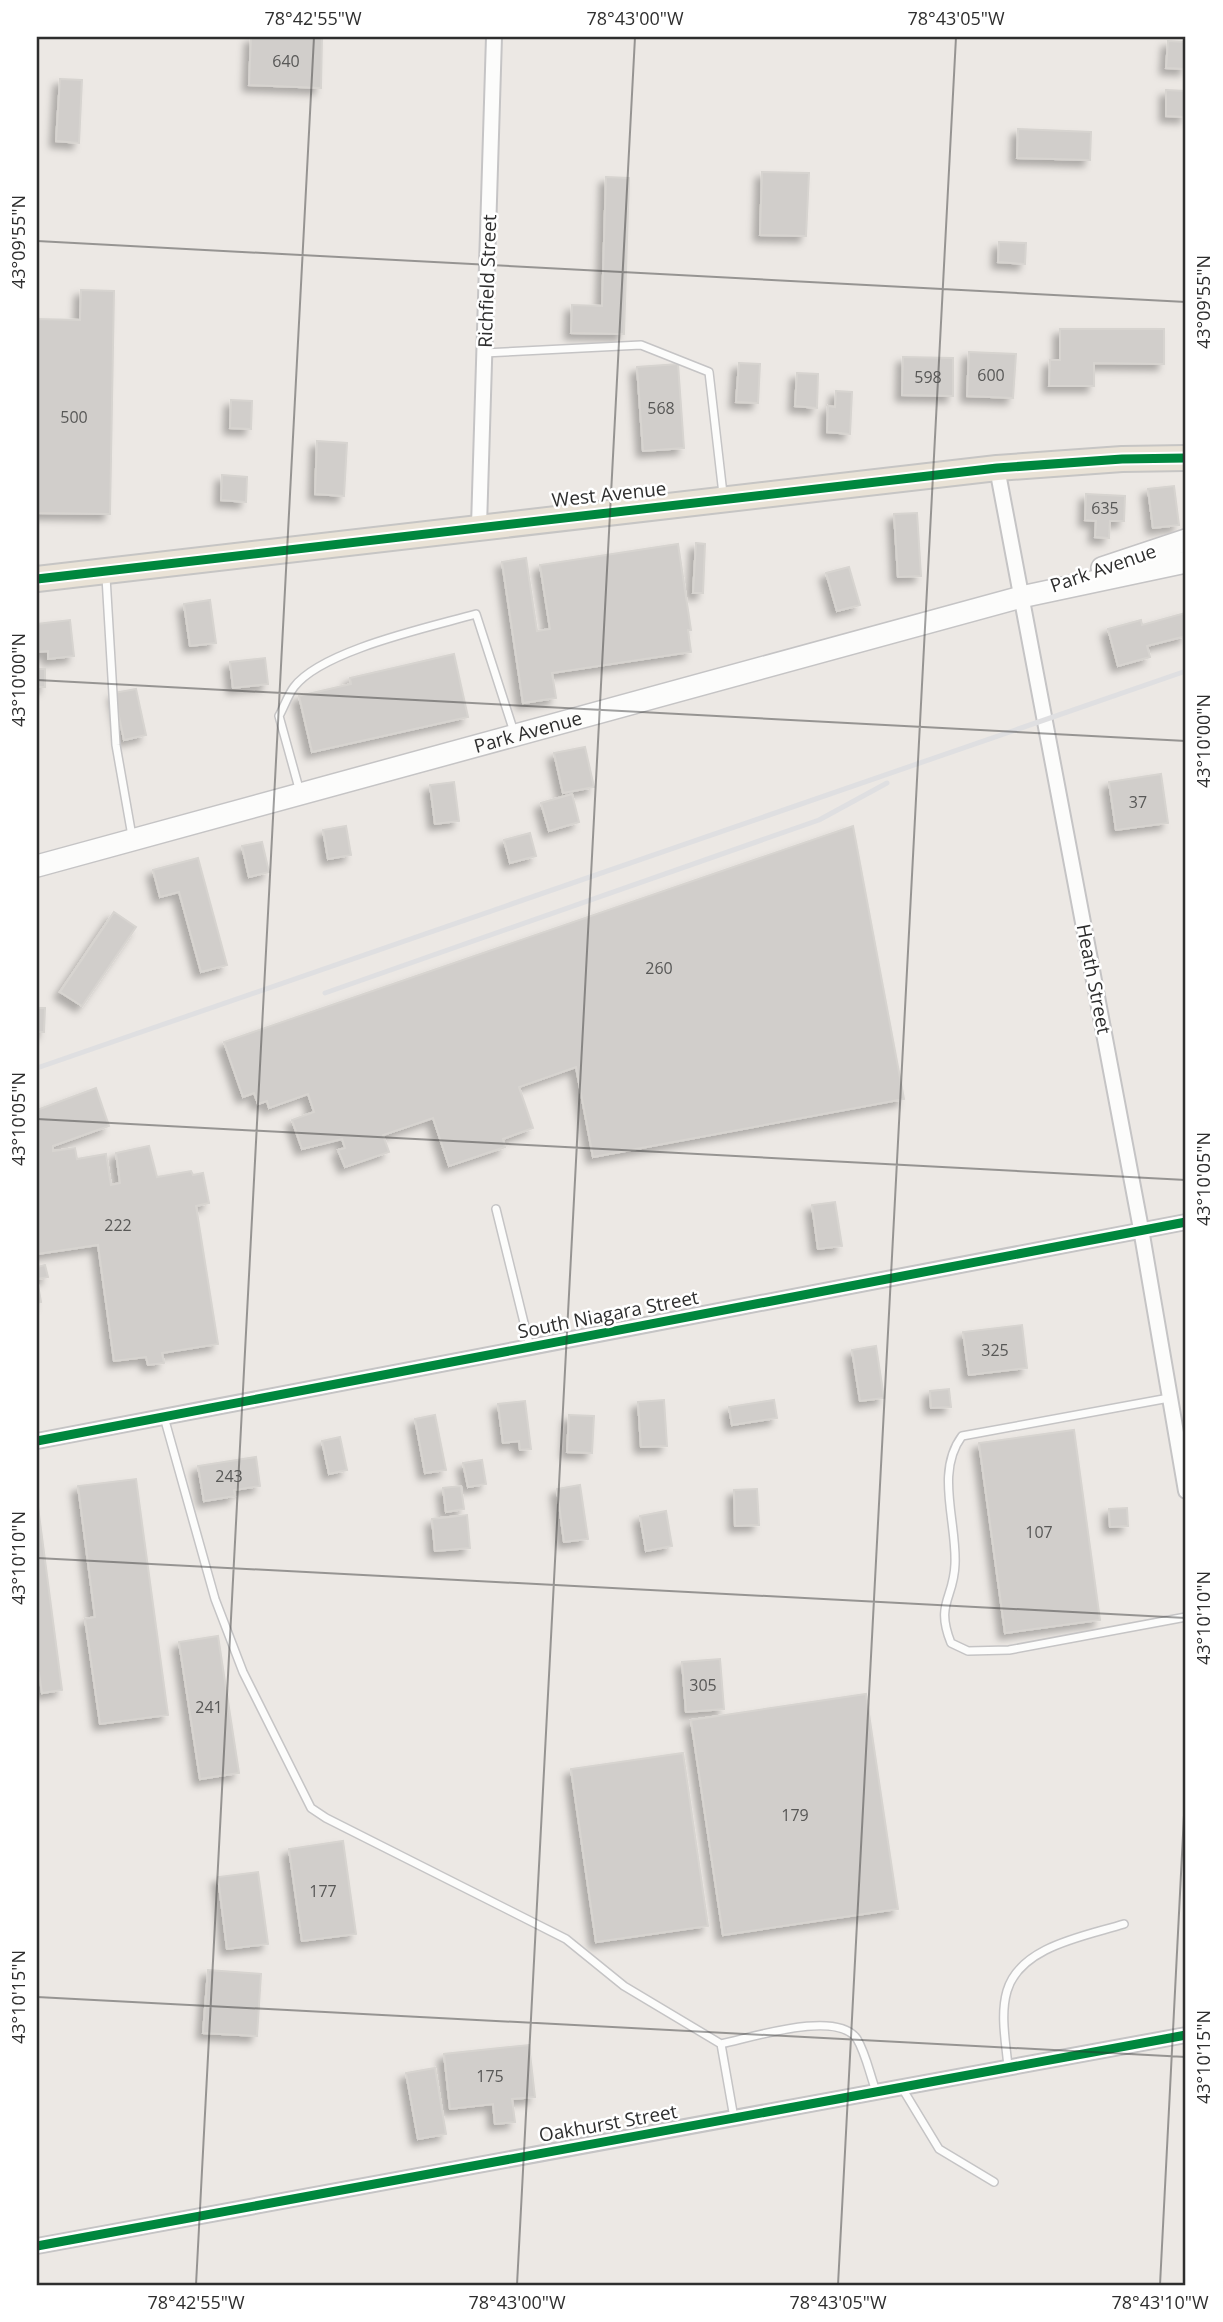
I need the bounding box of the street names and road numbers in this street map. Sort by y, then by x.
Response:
street label: Richfield Street [472,214,502,348]
street label: West Avenue [550,475,668,513]
street label: Park Avenue [1046,538,1160,598]
street label: Park Avenue [471,705,585,759]
street label: Heath Street [1071,922,1117,1037]
street label: South Niagara Street [515,1284,701,1344]
street label: Oakhurst Street [537,2098,680,2148]

